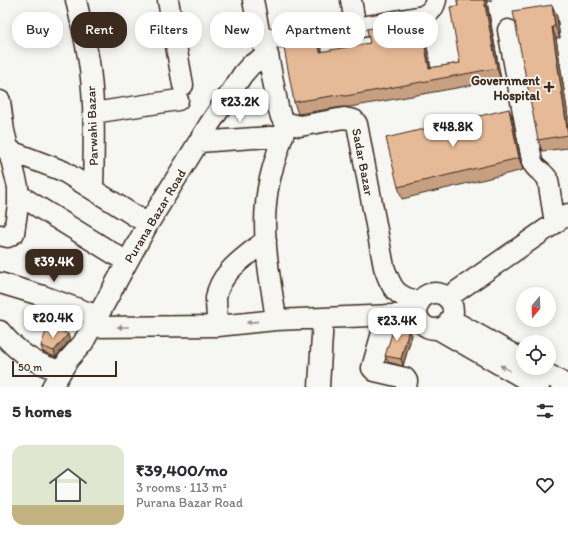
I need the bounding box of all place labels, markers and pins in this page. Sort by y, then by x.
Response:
place label: Government Hospital [471,73,540,104]
marker: Government Hospital [543,81,555,93]
pin: ₹23.2K [207,89,273,123]
pin: ₹48.8K [420,114,486,148]
pin: ₹39.4K [21,249,87,283]
pin: ₹20.4K [20,305,86,339]
pin: ₹23.4K [364,308,430,342]

